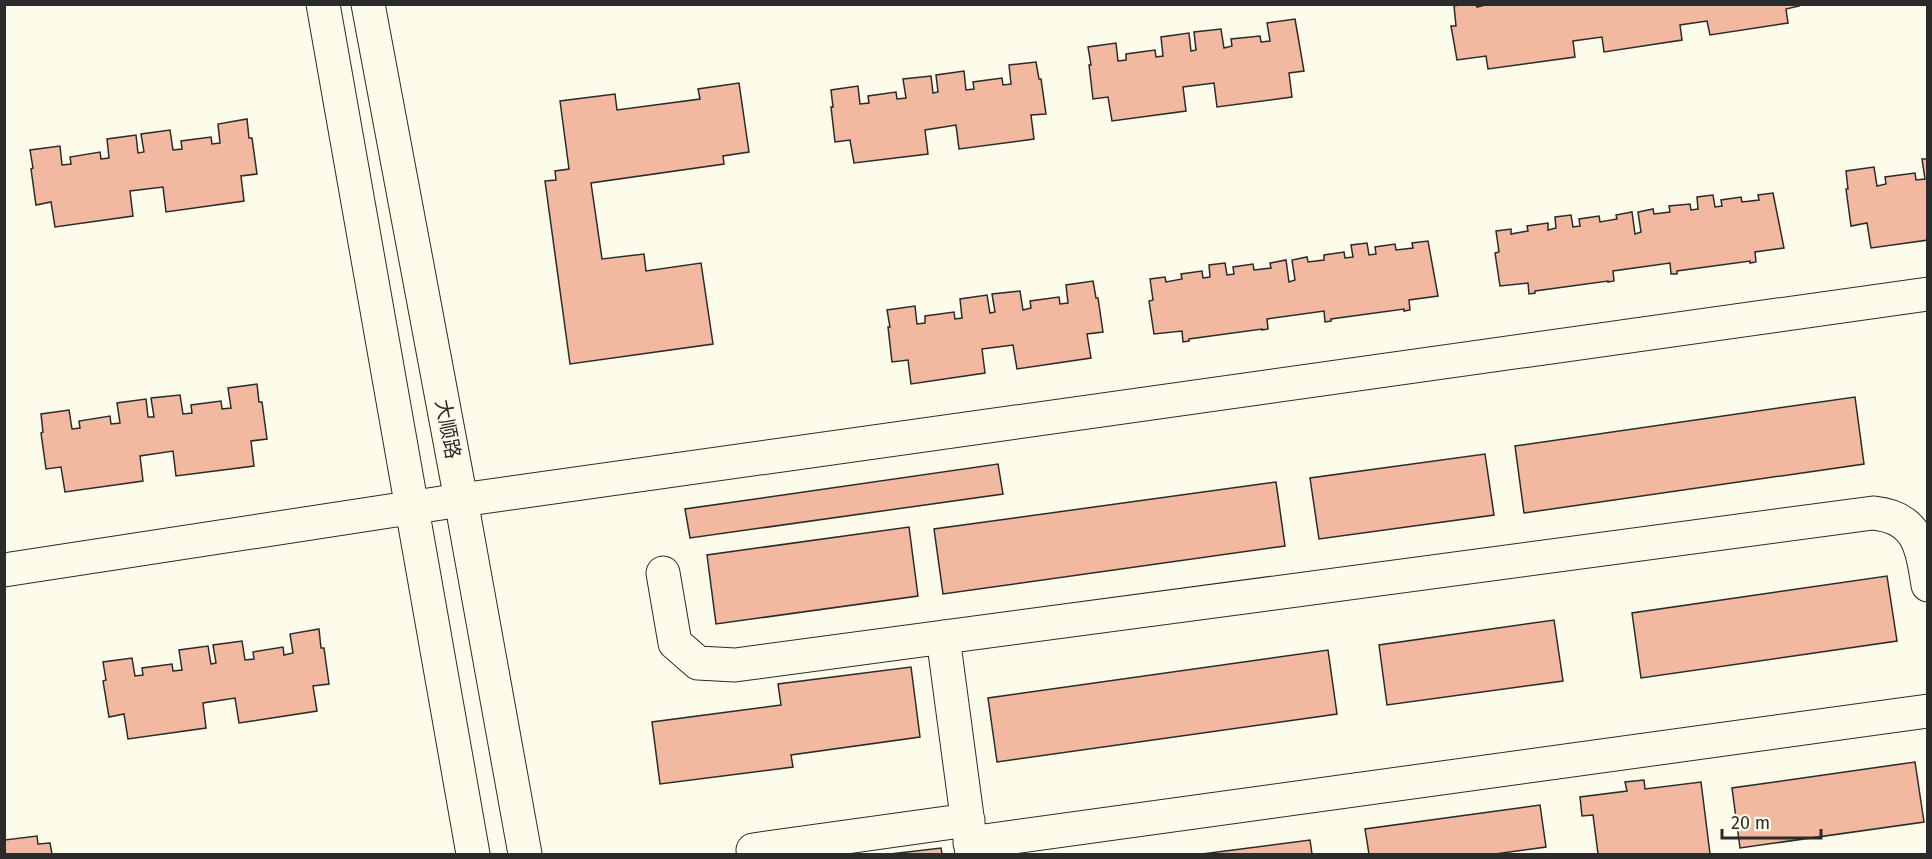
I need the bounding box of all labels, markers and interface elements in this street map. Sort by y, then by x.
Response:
street label: 大顺路 [430,397,466,461]
scale bar [1722,802,1821,840]
text: 20 m [1731,812,1770,834]

